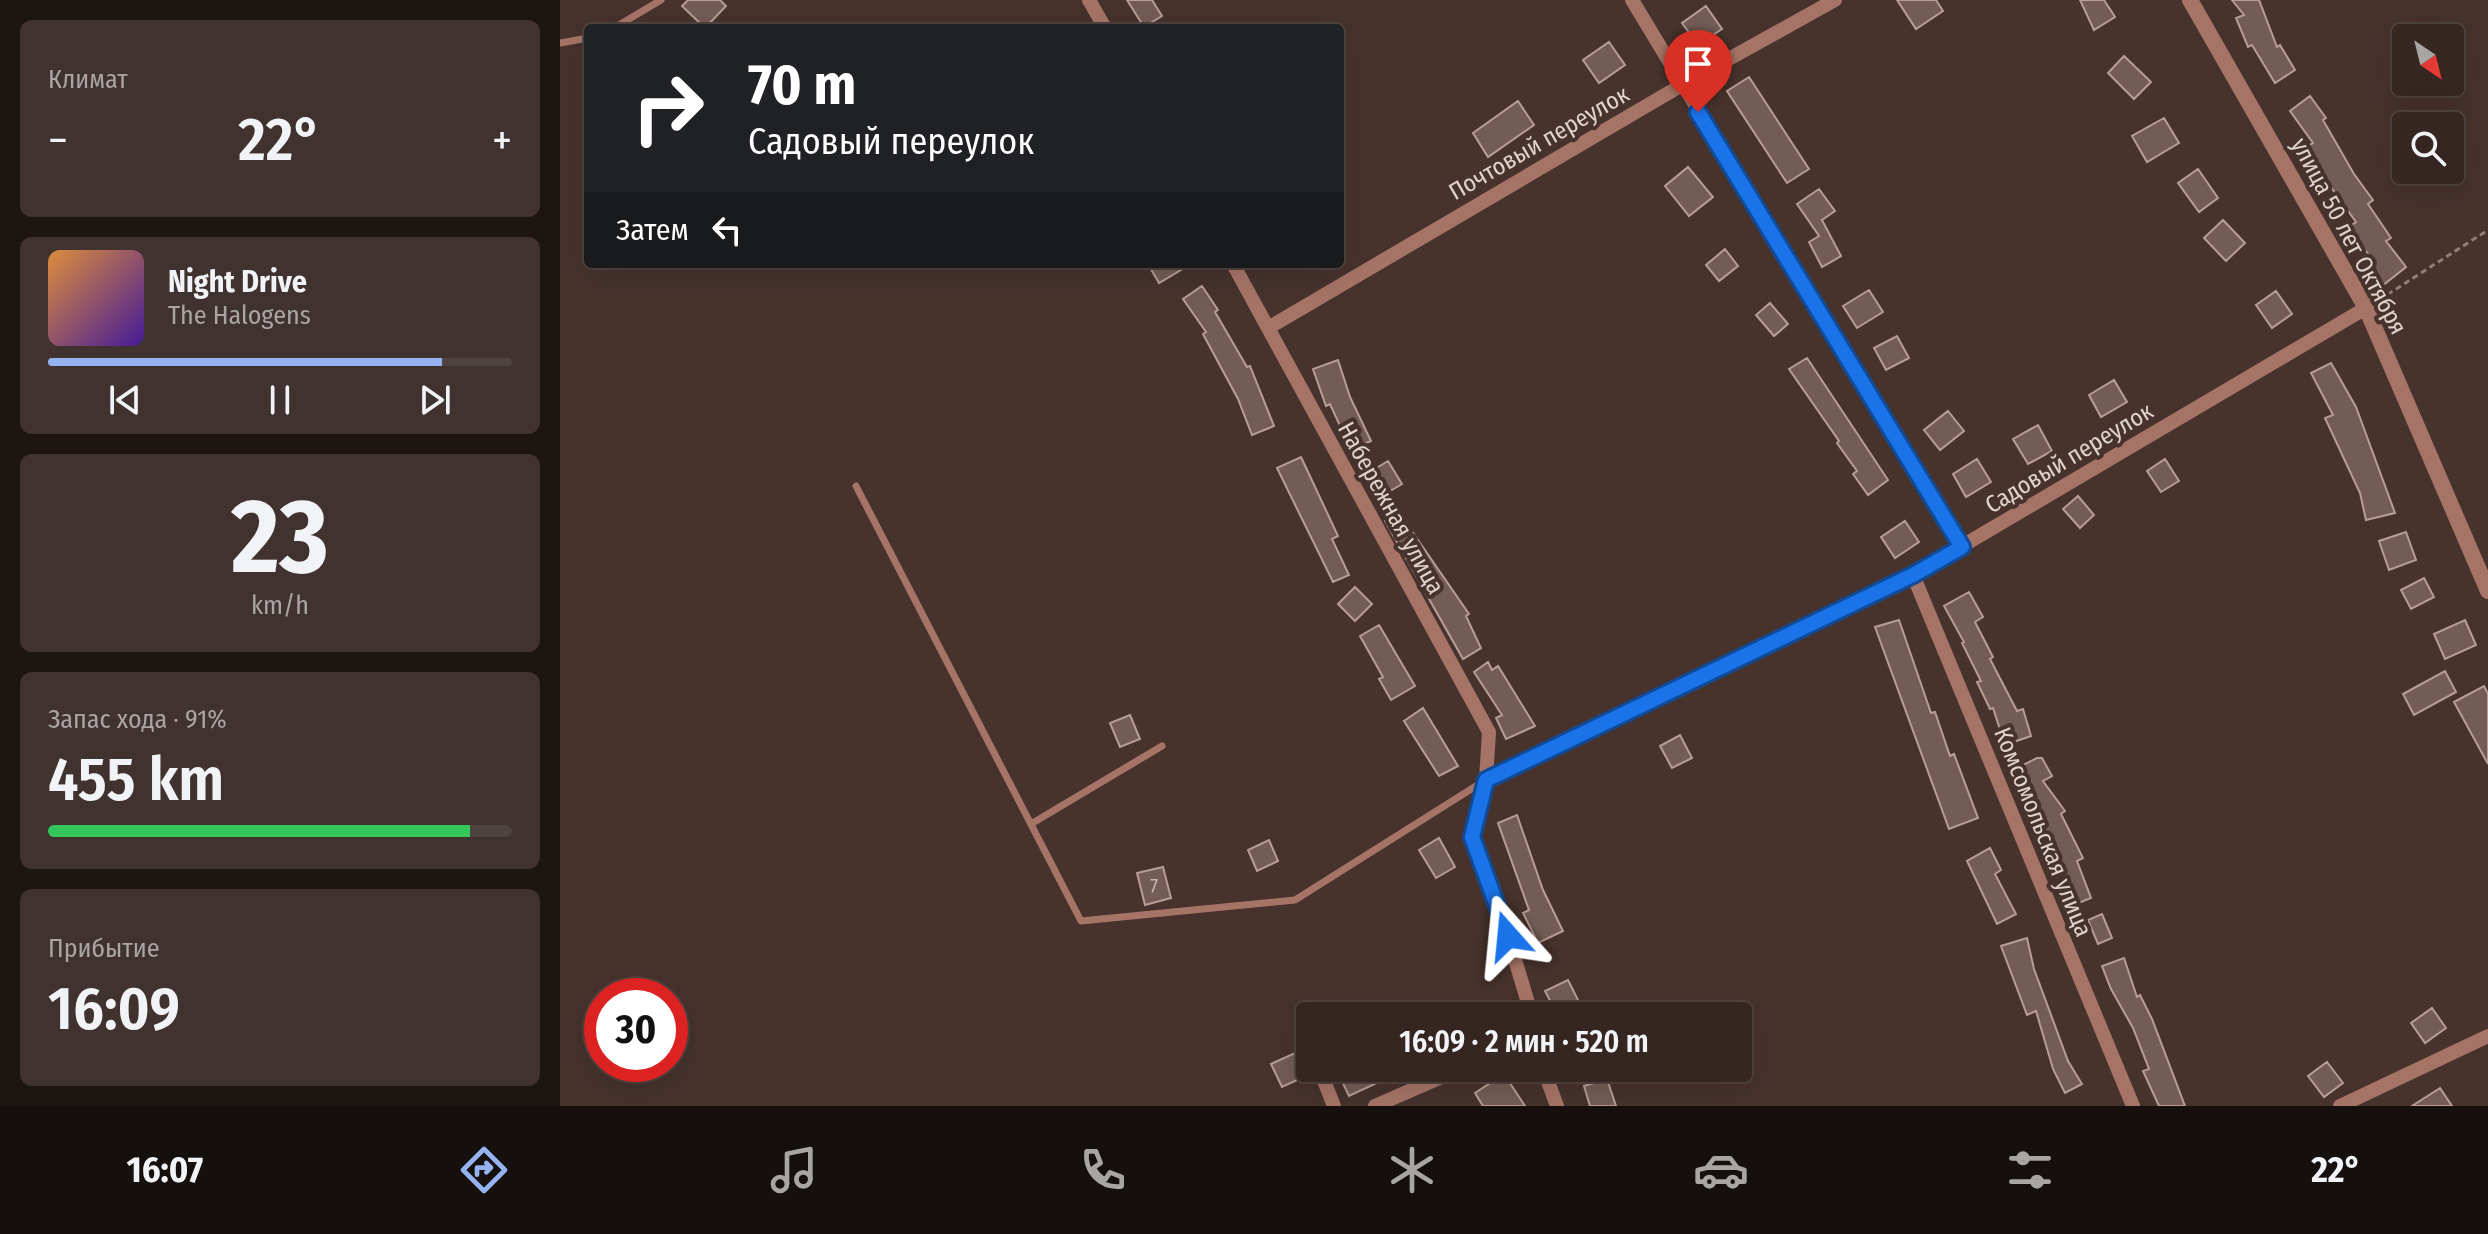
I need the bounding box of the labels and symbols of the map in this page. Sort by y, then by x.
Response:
north arrow [2392,24,2464,96]
pin [1664,30,1732,112]
street label: Почтовый переулок [1444,80,1635,206]
street label: улица 50 лет Октября [2285,133,2413,339]
street label: Садовый переулок [1980,397,2159,519]
street label: Набережная улица [1332,417,1450,599]
street label: Комсомольская улица [1988,723,2098,941]
house number: 7 [1150,874,1158,898]
position arrow [1466,894,1550,978]
speed limit sign: 30 [584,978,688,1082]

